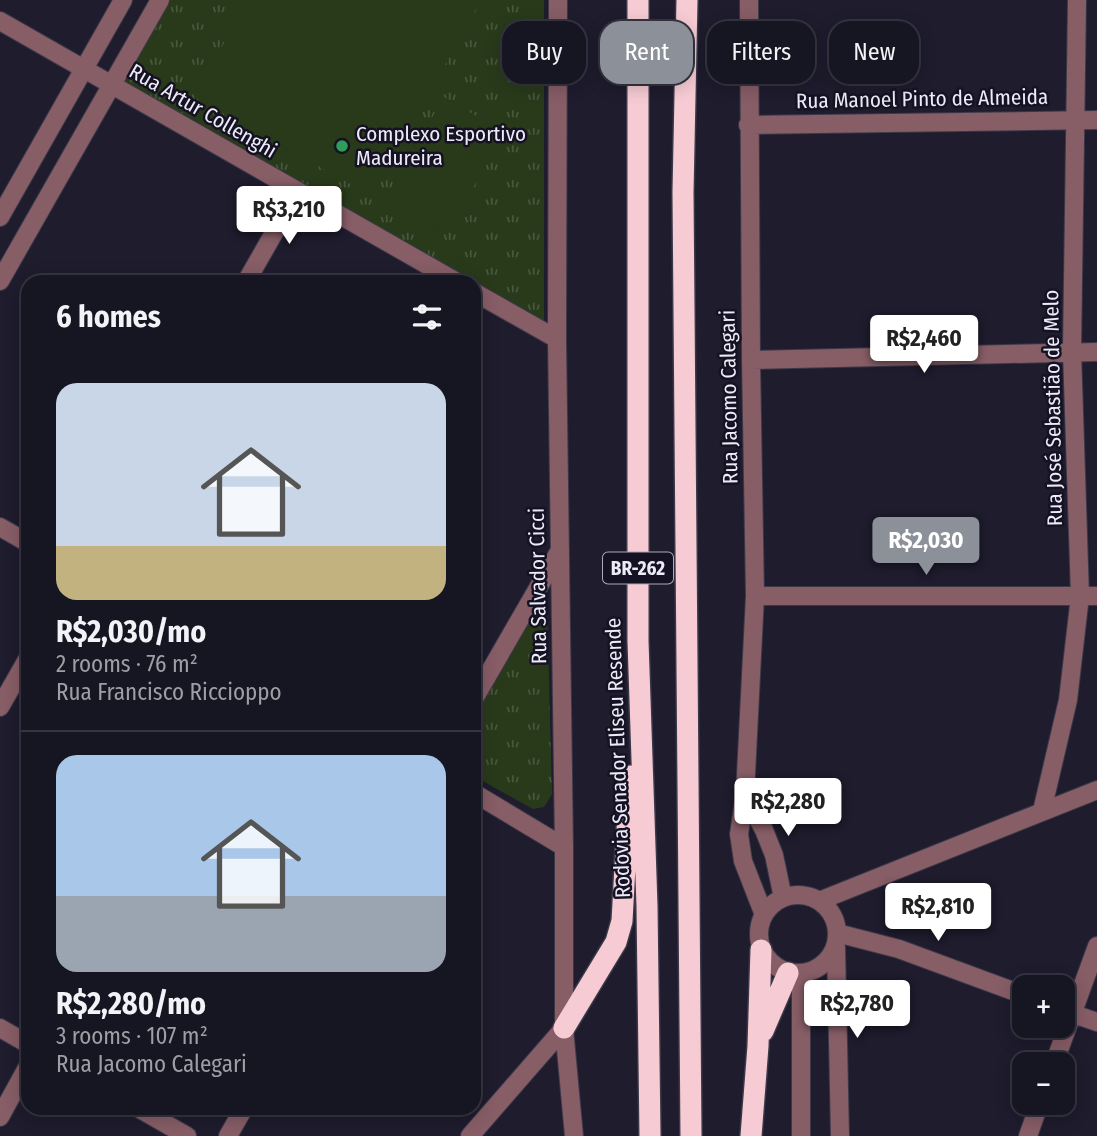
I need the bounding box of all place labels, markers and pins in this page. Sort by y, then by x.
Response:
place label: Complexo Esportivo Madureira [356,121,526,171]
marker: Complexo Esportivo Madureira [334,138,350,154]
pin: R$3,210 [224,187,354,246]
pin: R$2,460 [859,316,989,375]
pin: R$2,030 [861,518,991,577]
pin: R$2,280 [723,778,853,838]
pin: R$2,810 [873,884,1003,943]
pin: R$2,780 [792,981,922,1040]

